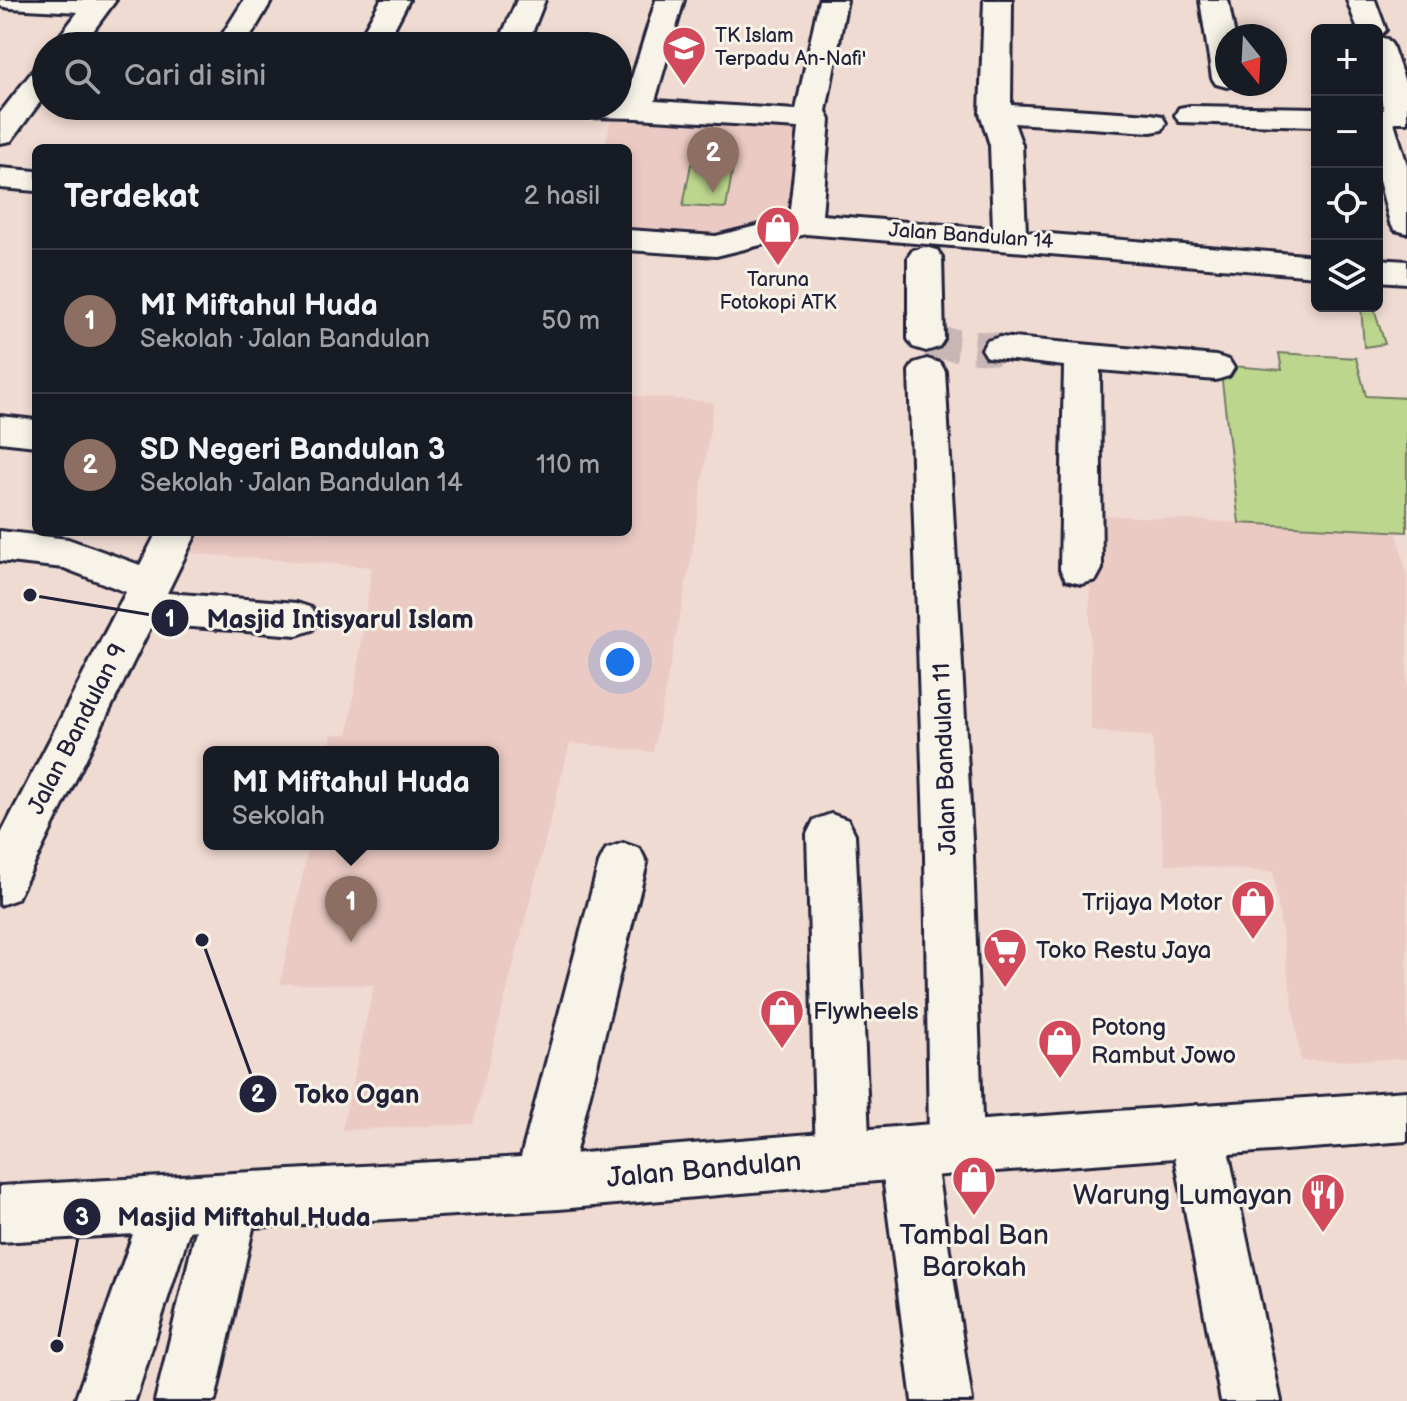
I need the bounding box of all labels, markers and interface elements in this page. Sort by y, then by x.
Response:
school or university icon: TK Islam Terpadu An-Nafi' [660,24,708,87]
place label: TK Islam Terpadu An-Nafi' [715,24,866,71]
north arrow [1215,24,1287,96]
map controls [1311,24,1383,312]
button: + [1311,24,1383,96]
search box [32,32,632,120]
icon: search [60,54,104,98]
text: Cari di sini [124,58,266,94]
button: − [1311,96,1383,168]
pin: 2 [687,127,739,193]
button: locate [1311,168,1383,240]
text: Terdekat [64,176,199,217]
text: 2 hasil [524,181,600,212]
shop icon: Taruna Fotokopi ATK [754,204,802,267]
street label: Jalan Bandulan 14 [888,218,1054,254]
button: layers [1311,240,1383,312]
place label: Taruna Fotokopi ATK [720,268,837,315]
text: MI Miftahul Huda [140,288,378,324]
text: 1 [85,306,95,337]
text: 50 m [541,306,600,337]
text: Sekolah · Jalan Bandulan [140,324,430,355]
text: SD Negeri Bandulan 3 [140,432,445,468]
text: 2 [82,450,98,481]
text: 110 m [536,450,600,481]
text: Sekolah · Jalan Bandulan 14 [140,468,463,499]
callout: Masjid Intisyarul Islam [150,593,489,643]
text: 1 [165,605,175,634]
text: Masjid Intisyarul Islam [206,605,474,636]
street label: Jalan Bandulan 9 [21,639,133,819]
your location [600,642,640,682]
street label: Jalan Bandulan 11 [927,662,963,856]
popup [203,746,499,850]
text: MI Miftahul Huda [232,765,470,801]
text: Sekolah [232,801,325,832]
pin: 1 [325,876,377,942]
shop icon: Trijaya Motor [1229,878,1277,941]
place label: Trijaya Motor [1082,888,1222,917]
supermarket icon: Toko Restu Jaya [981,926,1029,989]
place label: Toko Restu Jaya [1036,936,1211,965]
shop icon: Flywheels [758,987,806,1050]
place label: Flywheels [813,997,919,1026]
place label: Potong Rambut Jowo [1091,1013,1236,1070]
shop icon: Potong Rambut Jowo [1036,1017,1084,1080]
callout: Toko Ogan [238,1069,435,1119]
text: 2 [251,1080,266,1109]
text: Toko Ogan [295,1080,419,1111]
street label: Jalan Bandulan [605,1145,803,1195]
shop icon: Tambal Ban Barokah [950,1154,998,1217]
restaurant icon: Warung Lumayan [1299,1171,1347,1234]
place label: Warung Lumayan [1073,1179,1292,1212]
callout: Masjid Miftahul Huda [62,1192,387,1242]
text: 3 [75,1203,89,1232]
text: Masjid Miftahul Huda [117,1203,371,1234]
place label: Tambal Ban Barokah [899,1219,1049,1284]

